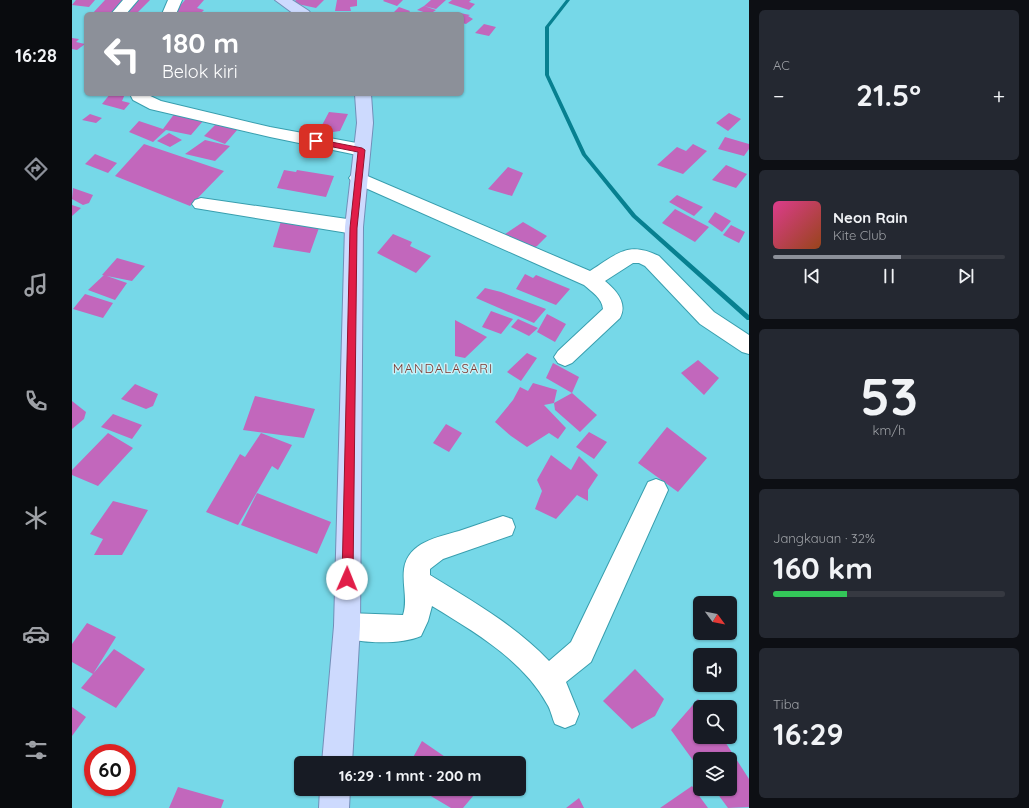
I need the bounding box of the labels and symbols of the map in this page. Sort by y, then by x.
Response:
pin [299,124,333,158]
district label: MANDALASARI [393,360,493,376]
position arrow [326,558,368,600]
north arrow [693,596,737,640]
speed limit sign: 60 [84,744,136,796]

